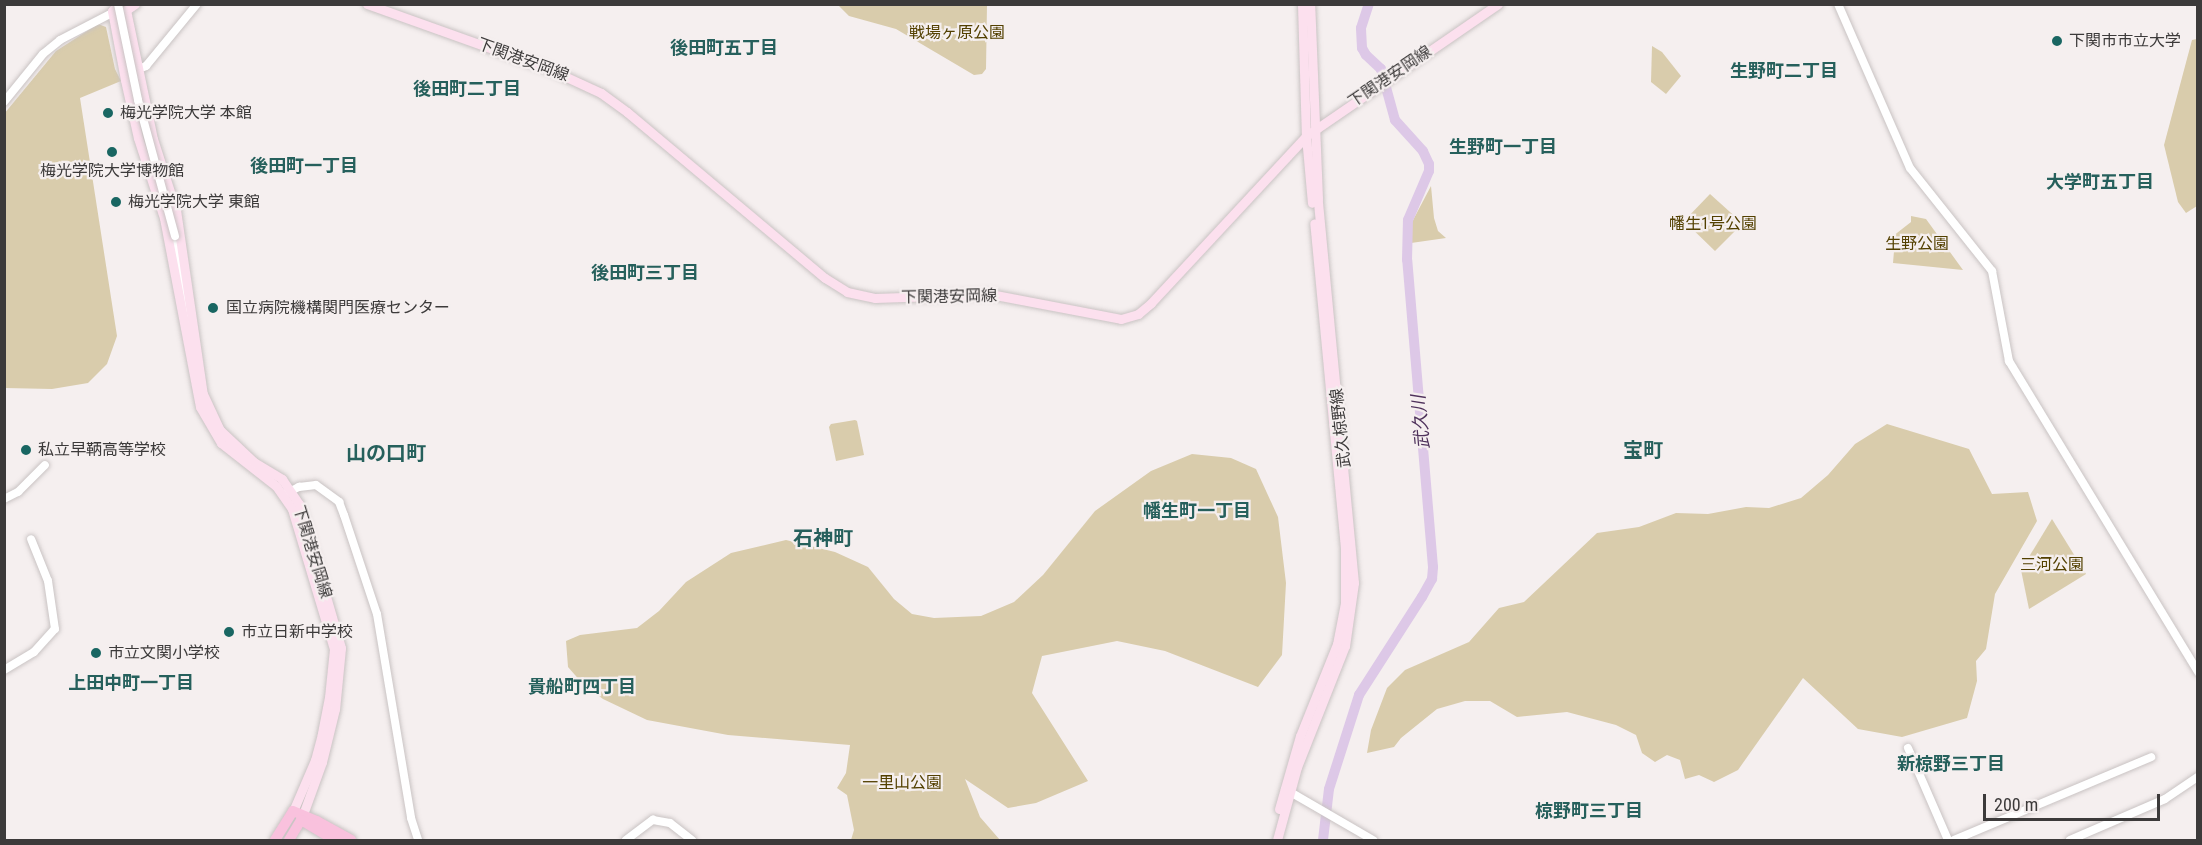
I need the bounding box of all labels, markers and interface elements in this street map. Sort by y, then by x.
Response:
park label: 戦場ヶ原公園 [909,23,1005,43]
place label: 下関市市立大学 [2069,31,2181,51]
marker: 下関市市立大学 [2050,34,2064,48]
street label: 下関港安岡線 [475,35,571,85]
district label: 後田町五丁目 [670,37,778,59]
street label: 下関港安岡線 [1345,42,1435,112]
district label: 生野町二丁目 [1730,60,1838,82]
district label: 後田町二丁目 [413,78,521,100]
place label: 梅光学院大学 本館 [120,103,252,123]
marker: 梅光学院大学 本館 [101,106,115,120]
district label: 生野町一丁目 [1449,136,1557,158]
marker: 梅光学院大学博物館 [105,145,119,159]
district label: 後田町一丁目 [250,155,358,177]
place label: 梅光学院大学博物館 [40,161,184,181]
district label: 大学町五丁目 [2046,171,2154,193]
place label: 梅光学院大学 東館 [128,192,260,212]
marker: 梅光学院大学 東館 [109,195,123,209]
park label: 幡生1号公園 [1669,214,1757,234]
park label: 生野公園 [1885,234,1949,254]
district label: 後田町三丁目 [591,262,699,284]
street label: 下関港安岡線 [901,287,997,307]
place label: 国立病院機構関門医療センター [226,298,450,318]
marker: 国立病院機構関門医療センター [204,299,222,317]
street label: 武久椋野線 [1327,387,1355,469]
water label: 武久川 [1408,394,1434,450]
district label: 宝町 [1623,438,1663,462]
place label: 私立早鞆高等学校 [38,440,166,460]
district label: 山の口町 [346,441,426,465]
marker: 私立早鞆高等学校 [19,443,33,457]
district label: 幡生町一丁目 [1143,500,1251,522]
street label: 下関港安岡線 [289,503,335,601]
district label: 石神町 [793,526,853,550]
park label: 三河公園 [2020,555,2084,575]
place label: 市立日新中学校 [241,622,353,642]
marker: 市立日新中学校 [222,625,236,639]
place label: 市立文関小学校 [108,643,220,663]
marker: 市立文関小学校 [89,646,103,660]
district label: 上田中町一丁目 [68,672,194,694]
district label: 貴船町四丁目 [528,676,636,698]
district label: 新椋野三丁目 [1897,753,2005,775]
park label: 一里山公園 [862,773,942,793]
scale bar [1986,782,2163,820]
text: 200 m [1994,794,2038,815]
district label: 椋野町三丁目 [1535,800,1643,822]

